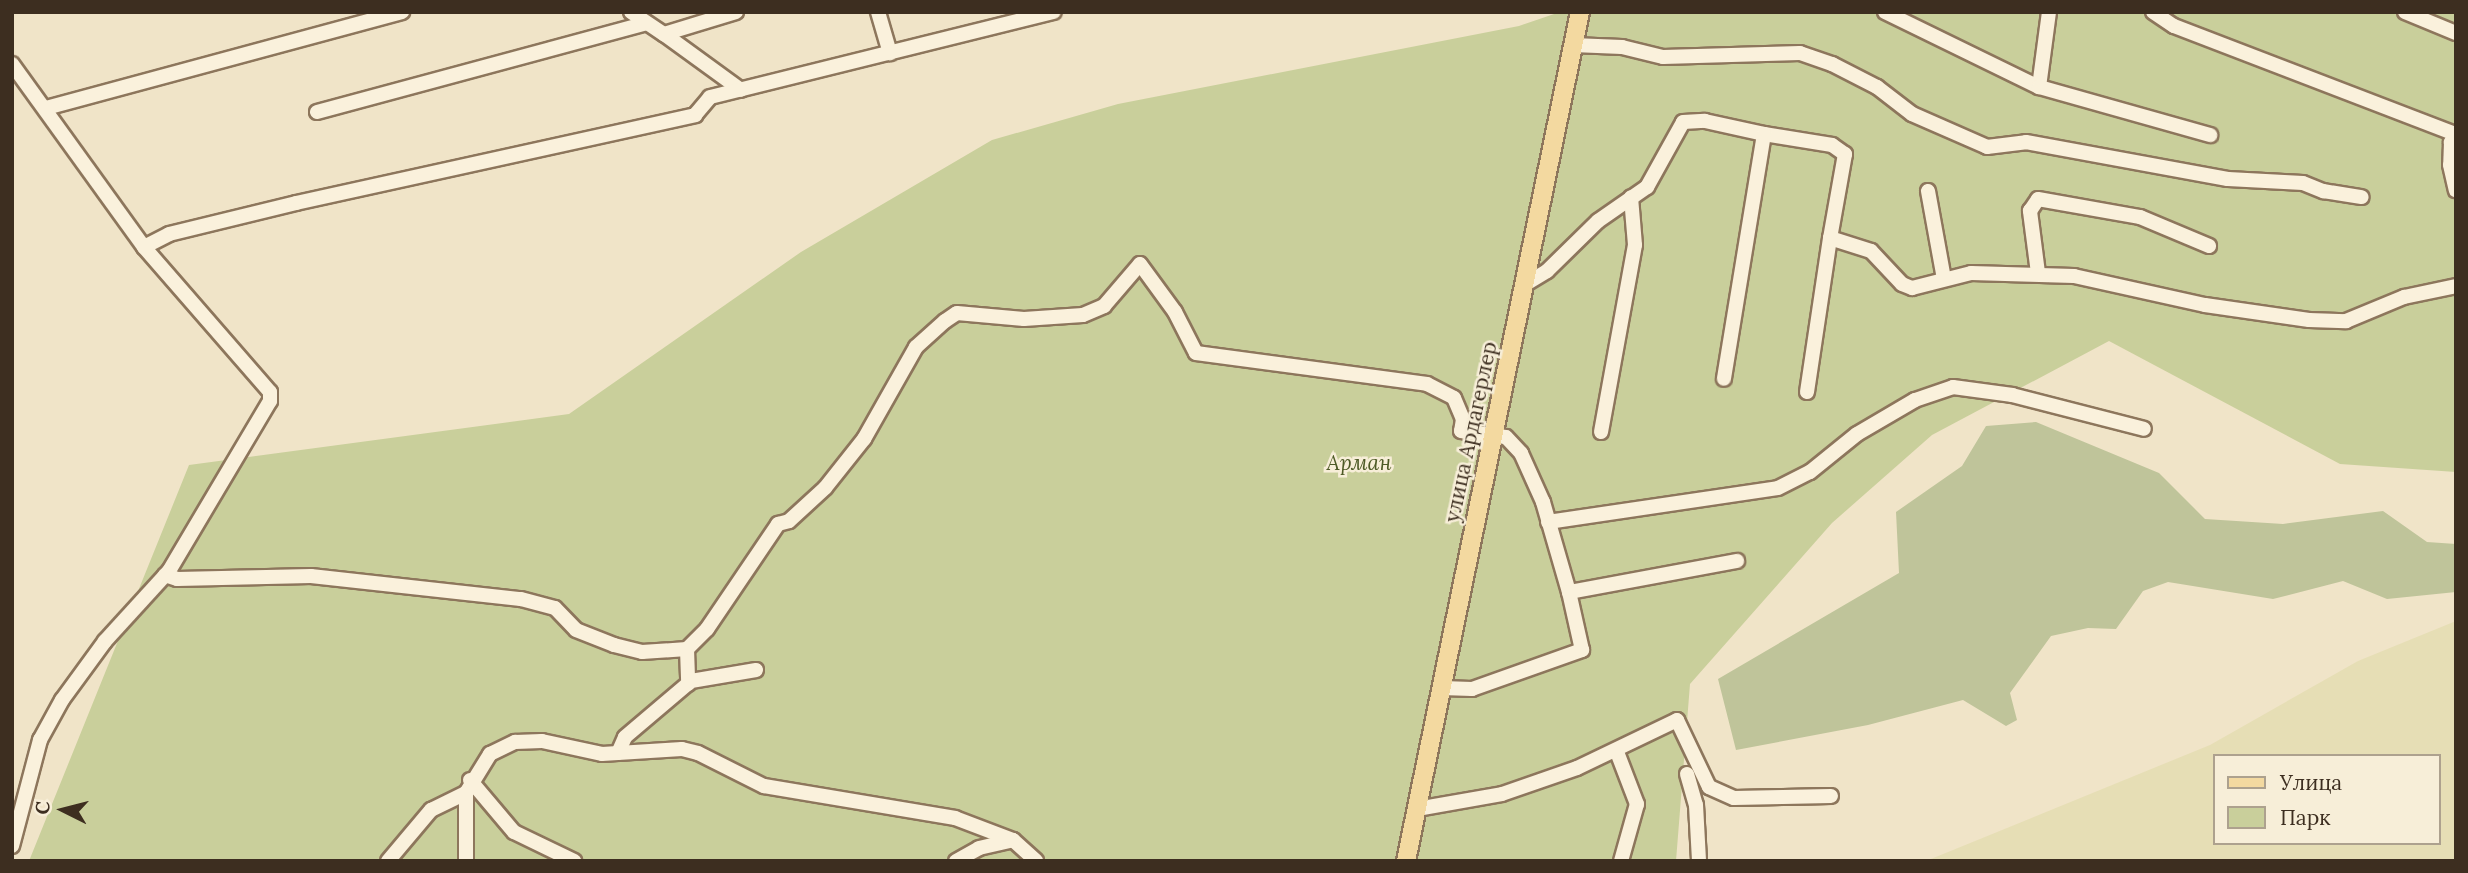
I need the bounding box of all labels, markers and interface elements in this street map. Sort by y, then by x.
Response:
street label: улица Ардагерлер [1440,339,1502,525]
park label: Арман [1327,450,1391,476]
legend [2212,754,2440,845]
text: Улица [2280,769,2342,796]
north arrow [28,775,98,845]
text: С [29,800,55,816]
text: Парк [2280,804,2330,831]

